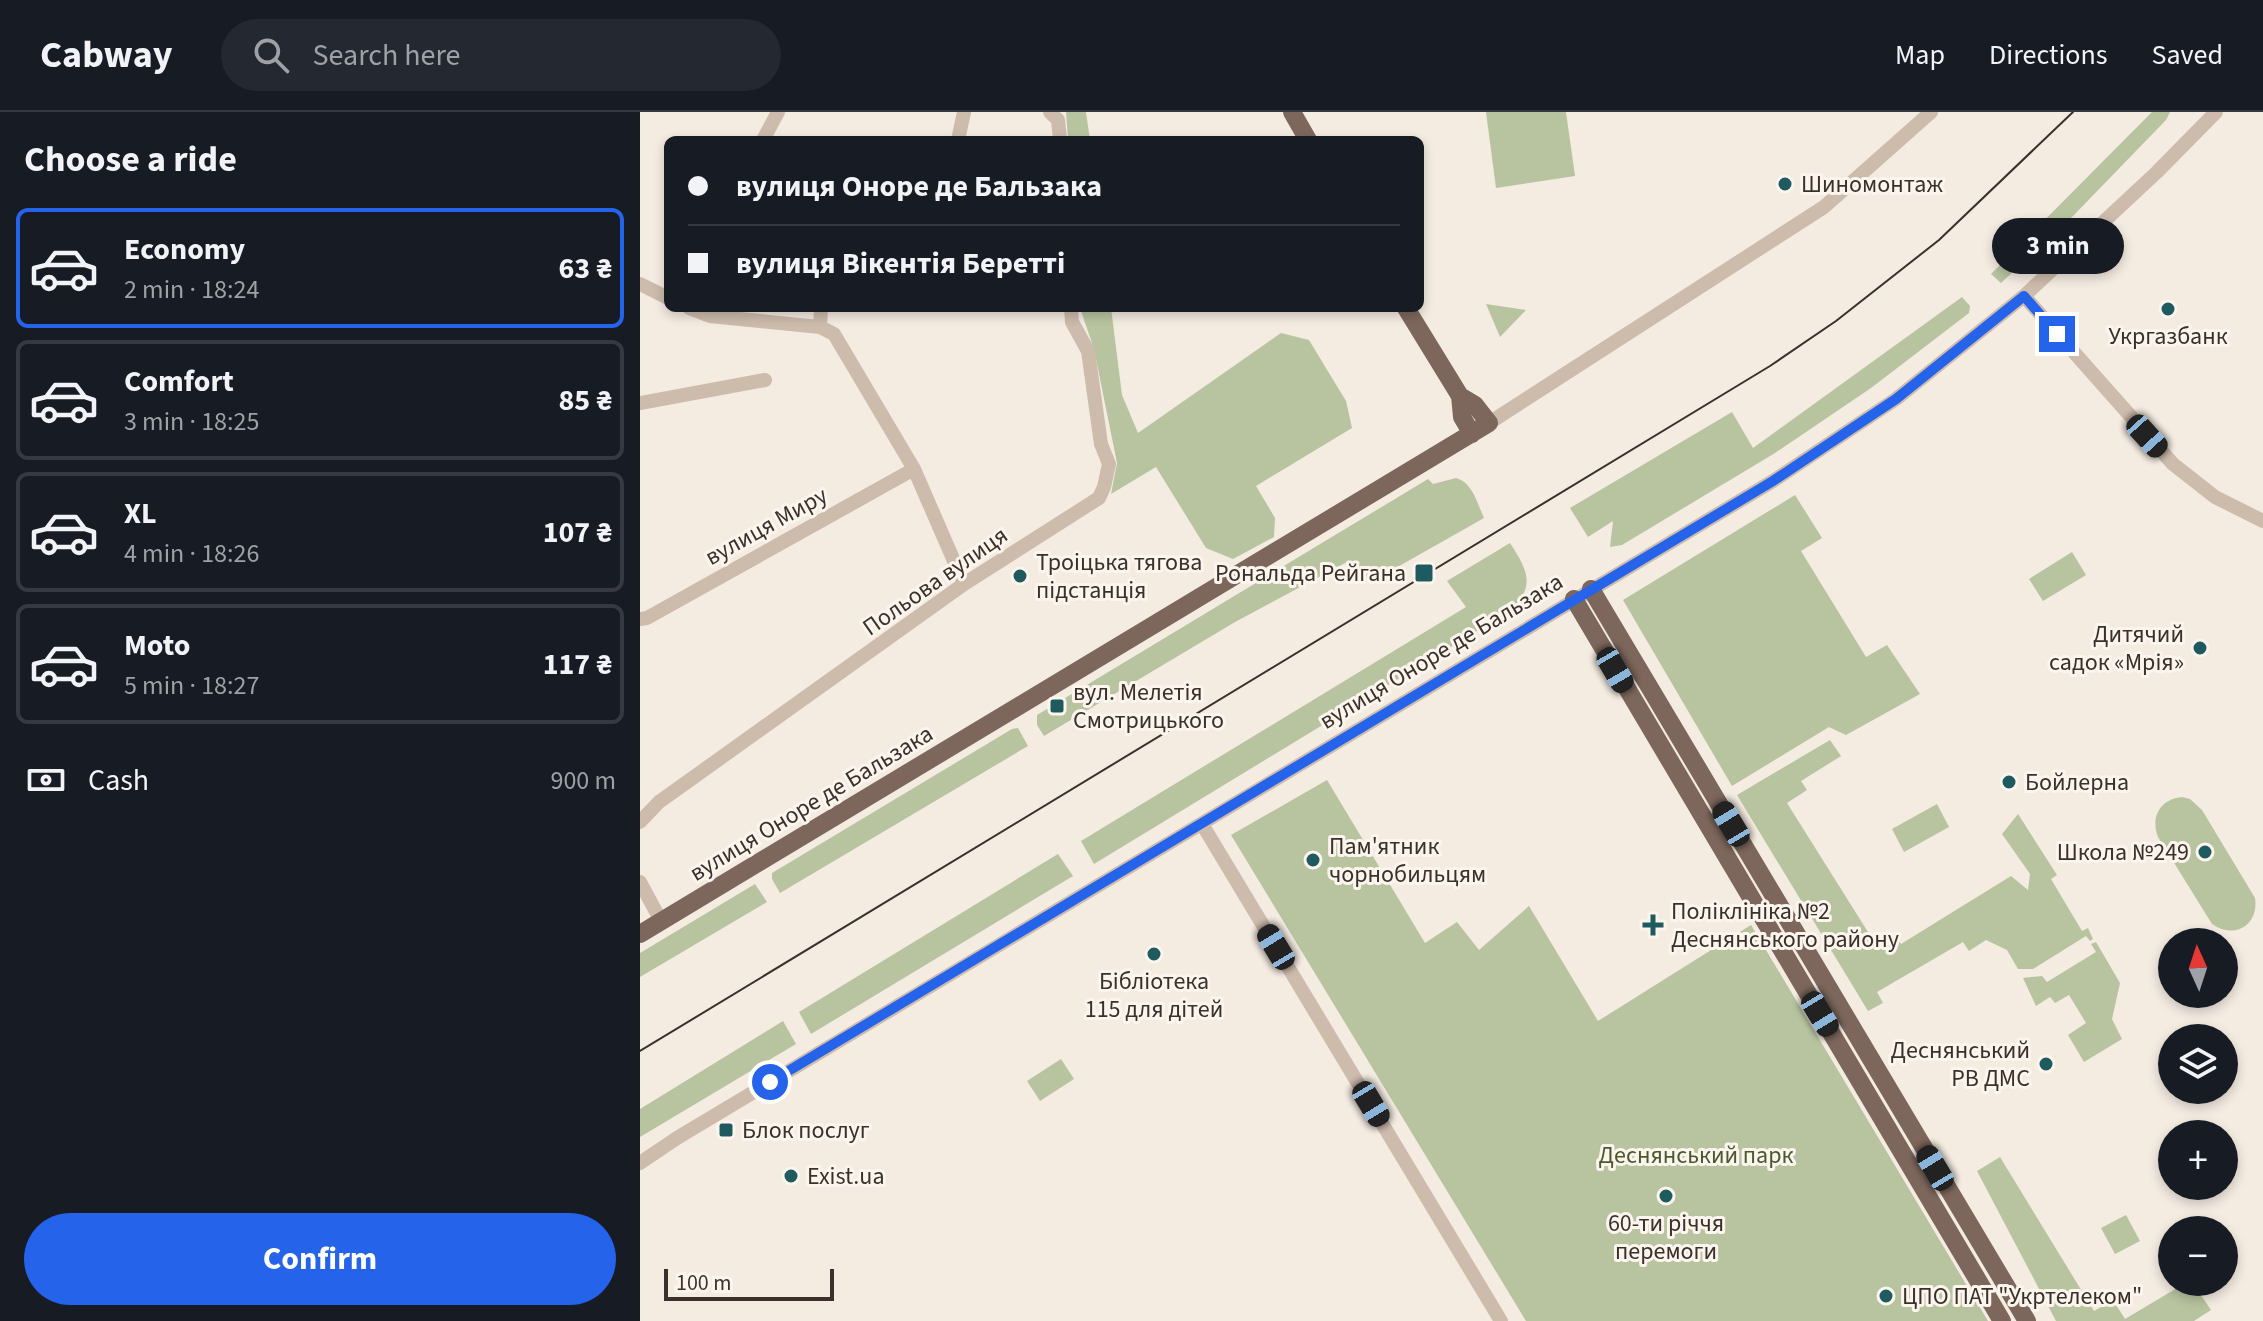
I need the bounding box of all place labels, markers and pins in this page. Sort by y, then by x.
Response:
place label: Шиномонтаж [1801,167,1943,202]
marker: Шиномонтаж [1776,175,1794,193]
marker: Укргазбанк [2159,300,2177,318]
place label: Укргазбанк [2108,319,2228,354]
place label: Троiцька тягова пiдстанцiя [1036,545,1202,608]
place label: Рональда Рейгана [1215,556,1406,591]
marker: Рональда Рейгана [1413,562,1435,584]
marker: Троiцька тягова пiдстанцiя [1011,567,1029,585]
place label: Дитячий садок «Мрія» [2049,617,2184,680]
marker: Дитячий садок «Мрія» [2191,639,2209,657]
place label: вул. Мелетія Смотрицького [1073,675,1224,738]
marker: вул. Мелетія Смотрицького [1048,697,1066,715]
place label: Бойлерна [2025,765,2129,800]
marker: Бойлерна [2000,773,2018,791]
place label: Пам'ятник чорнобильцям [1329,829,1486,892]
place label: Школа №249 [2057,835,2189,870]
marker: Школа №249 [2196,843,2214,861]
marker: Пам'ятник чорнобильцям [1304,851,1322,869]
place label: Поліклініка №2 Деснянського району [1671,894,1899,957]
marker: Поліклініка №2 Деснянського району [1642,914,1664,936]
marker: Бібліотека 115 для дітей [1145,945,1163,963]
place label: Бібліотека 115 для дітей [1085,964,1223,1027]
place label: Деснянський РВ ДМС [1891,1033,2030,1096]
marker: Деснянський РВ ДМС [2037,1055,2055,1073]
place label: Блок послуг [742,1113,870,1148]
marker: Блок послуг [717,1121,735,1139]
place label: Exist.ua [807,1159,884,1194]
marker: Exist.ua [782,1167,800,1185]
marker: 60-ти річчя перемоги [1657,1187,1675,1205]
place label: 60-ти річчя перемоги [1608,1206,1724,1269]
place label: ЦПО ПАТ "Укртелеком" [1902,1279,2142,1314]
marker: ЦПО ПАТ "Укртелеком" [1877,1287,1895,1305]

